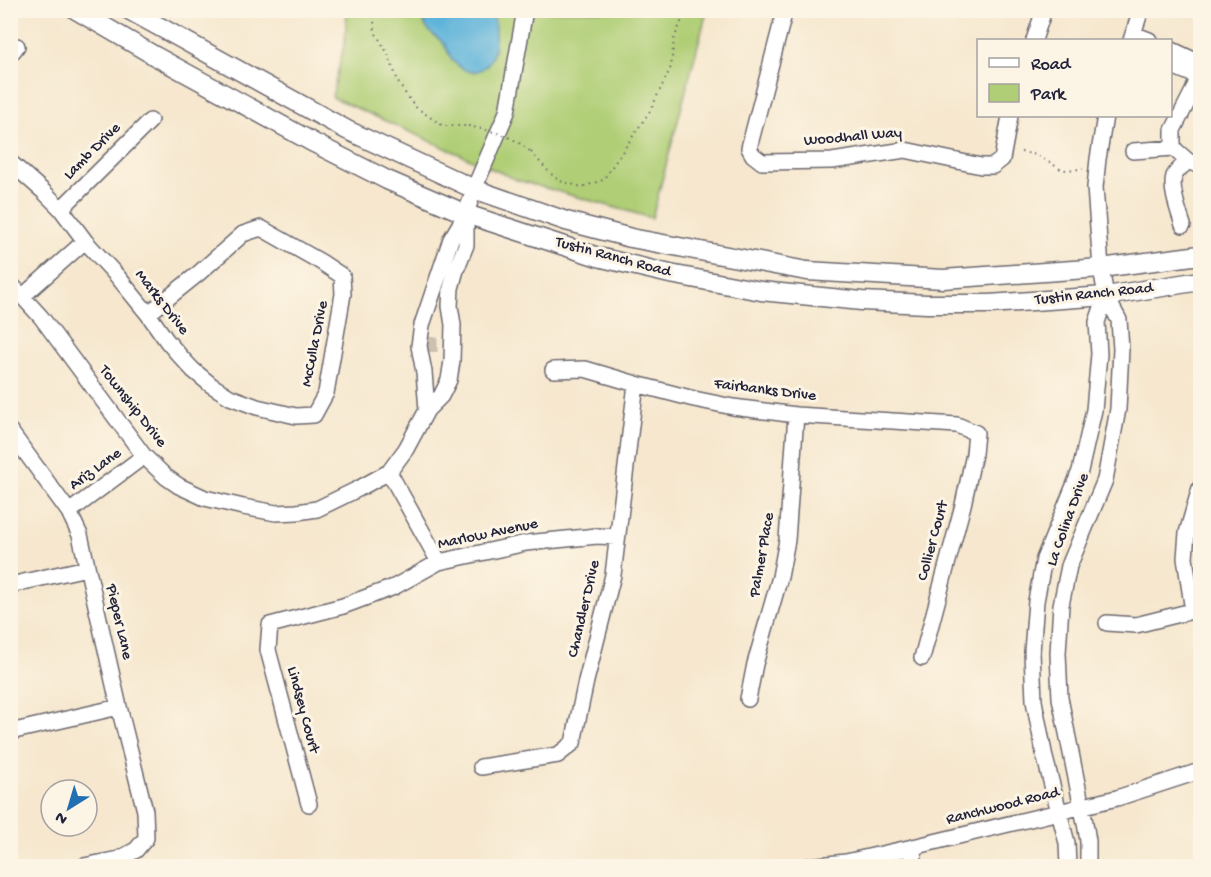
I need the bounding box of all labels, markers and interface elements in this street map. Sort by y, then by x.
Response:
legend [977,39,1172,117]
text: Road [1031,55,1072,76]
text: Park [1030,85,1067,106]
street label: Lamb Drive [60,119,126,185]
street label: Woodhall Way [803,124,903,152]
street label: Tustin Ranch Road [552,233,674,283]
street label: Marks Drive [130,267,193,340]
street label: Tustin Ranch Road [1033,279,1156,311]
street label: McCulla Drive [298,299,334,389]
street label: Township Drive [93,361,170,452]
street label: Fairbanks Drive [712,375,818,407]
street label: Ariz Lane [66,444,126,495]
street label: La Colina Drive [1043,470,1095,569]
street label: Collier Court [914,498,954,583]
street label: Palmer Place [746,511,780,600]
street label: Marlow Avenue [436,515,540,555]
street label: Chandler Drive [565,558,606,659]
street label: Pieper Lane [100,581,136,662]
street label: Lindsey Court [281,665,323,757]
north arrow [39,778,99,838]
street label: Ranchwood Road [944,783,1063,830]
text: N [52,806,72,828]

